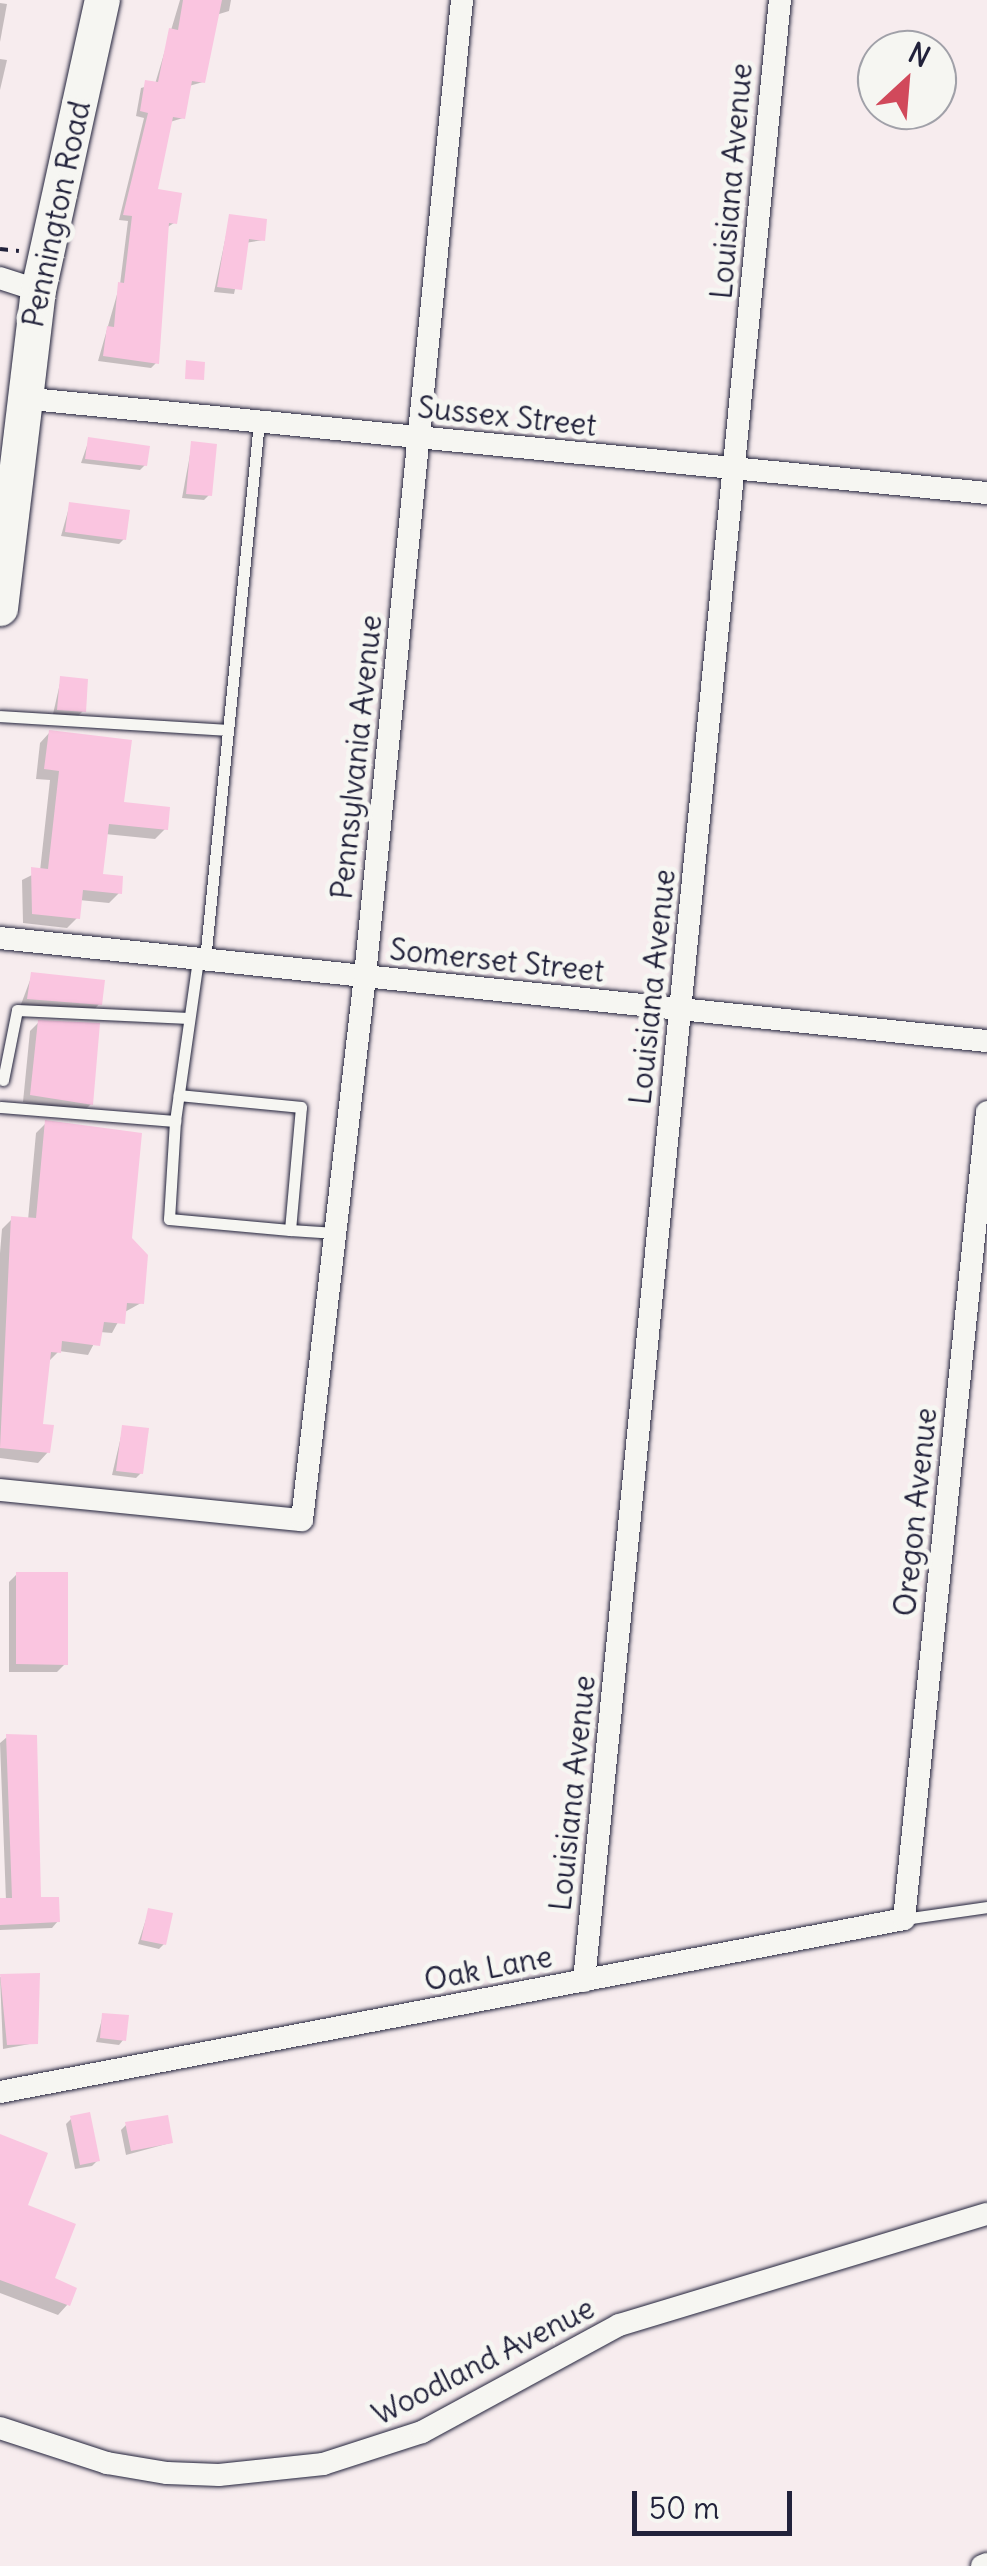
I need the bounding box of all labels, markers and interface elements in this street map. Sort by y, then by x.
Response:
north arrow [857,30,957,130]
text: N [903,34,936,75]
street label: Louisiana Avenue [703,62,759,300]
street label: Pennington Road [14,98,98,330]
street label: Sussex Street [416,389,598,443]
street label: Pennsylvania Avenue [323,613,389,901]
street label: Louisiana Avenue [622,867,682,1107]
street label: Somerset Street [388,931,606,989]
street label: Oregon Avenue [886,1406,944,1618]
street label: Louisiana Avenue [542,1673,602,1913]
street label: Oak Lane [421,1938,555,1998]
street label: Woodland Avenue [366,2290,600,2432]
scale bar [637,2471,797,2533]
text: 50 m [649,2489,719,2527]

